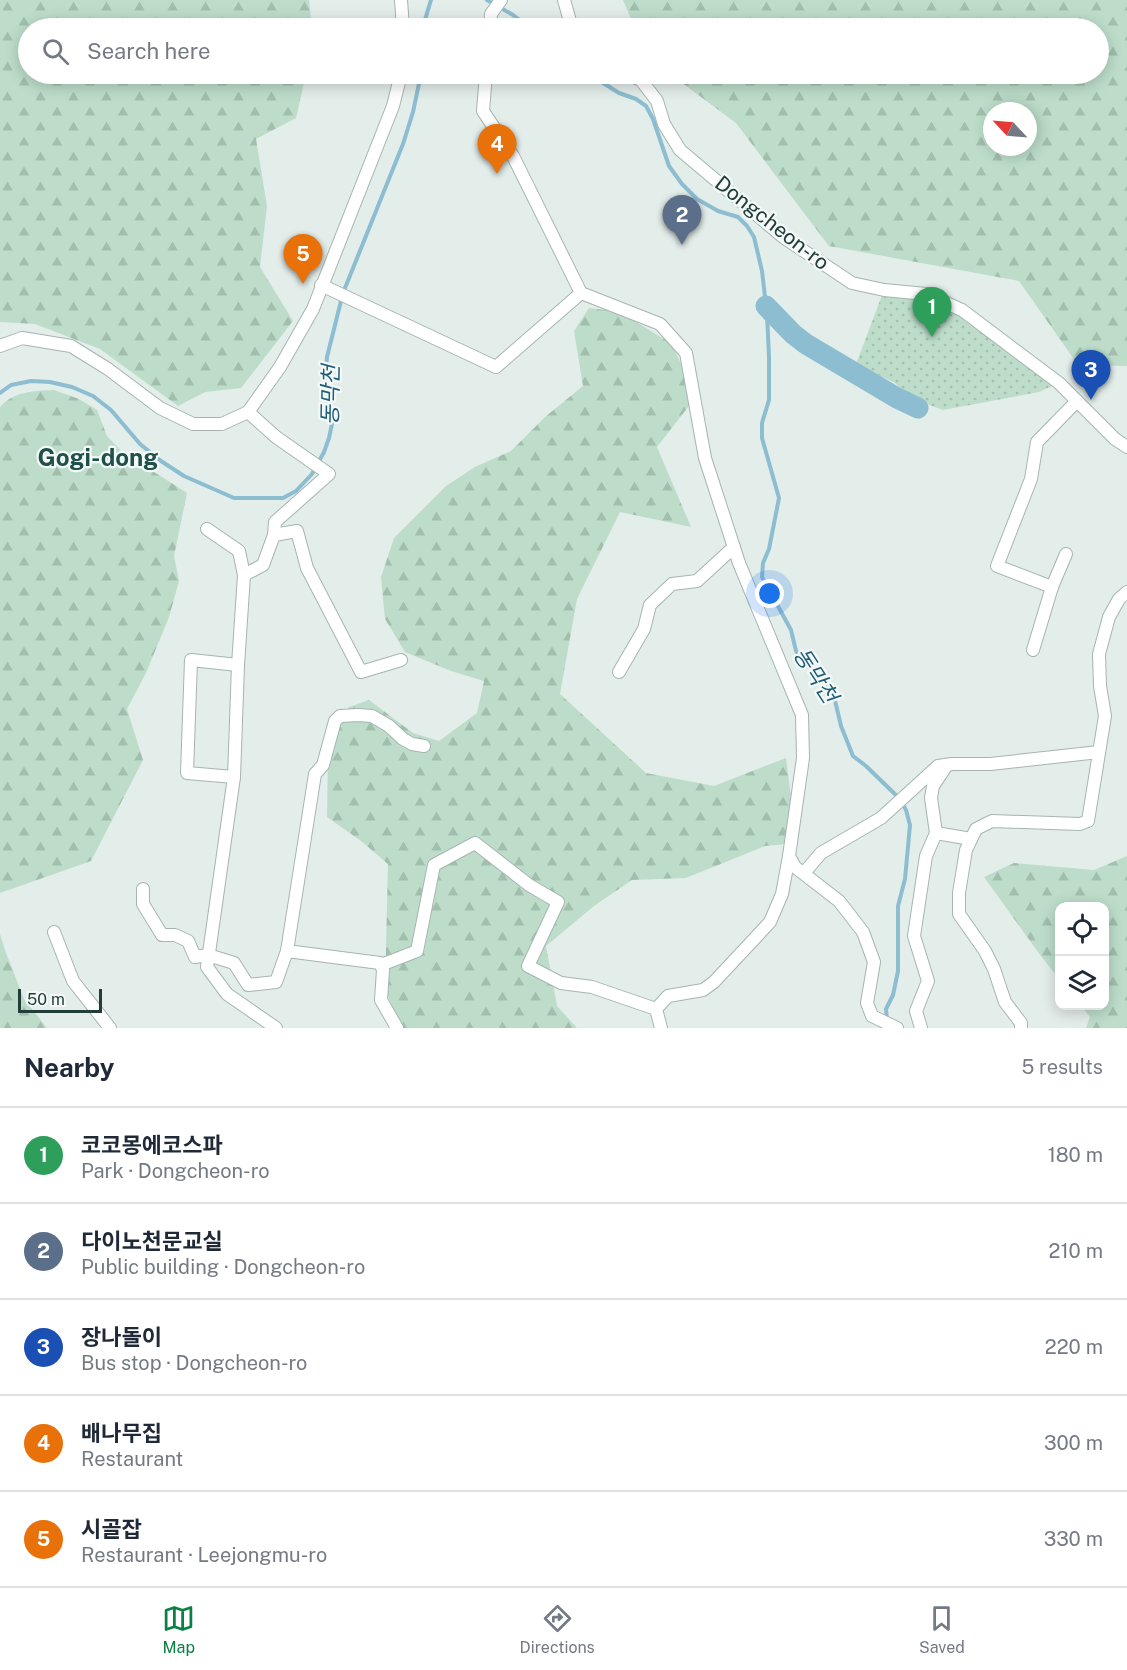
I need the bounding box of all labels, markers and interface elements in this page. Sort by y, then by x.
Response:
search box [18,18,1109,84]
icon: search [39,35,72,68]
text: Search here [87,38,211,64]
north arrow [983,102,1037,156]
pin: 4 [478,124,516,174]
street label: Dongcheon-ro [710,170,835,275]
pin: 2 [662,196,702,245]
pin: 5 [284,234,322,284]
pin: 1 [912,288,952,337]
pin: 3 [1072,350,1110,400]
water label: 동막천 [316,362,344,426]
district label: Gogi-dong [38,443,158,471]
your location [755,579,784,608]
water label: 동막천 [789,642,845,710]
map controls [1055,902,1109,1010]
button: locate [1055,902,1109,956]
button: layers [1055,956,1109,1010]
scale bar [18,986,102,1013]
text: 50 m [27,990,65,1009]
text: Nearby [24,1052,114,1083]
text: 5 results [1021,1055,1103,1079]
text: 코코몽에코스파 [81,1132,223,1158]
text: 1 [39,1143,48,1167]
text: 180 m [1048,1143,1103,1167]
text: Park · Dongcheon-ro [81,1159,270,1183]
text: 다이노천문교실 [81,1228,223,1254]
text: 2 [37,1239,50,1263]
text: 210 m [1049,1239,1103,1263]
text: Public building · Dongcheon-ro [81,1255,365,1279]
text: 장나돌이 [81,1324,162,1350]
text: 3 [37,1335,50,1359]
text: 220 m [1045,1335,1103,1359]
text: Bus stop · Dongcheon-ro [81,1351,307,1375]
text: 배나무집 [81,1420,162,1446]
text: 4 [37,1431,50,1455]
text: 300 m [1044,1431,1103,1455]
text: Restaurant [81,1447,183,1471]
text: 시골잡 [81,1516,142,1542]
text: 5 [37,1527,50,1551]
text: 330 m [1044,1527,1103,1551]
text: Restaurant · Leejongmu-ro [81,1543,327,1567]
tab: Map [162,1602,195,1657]
tab: Directions [520,1602,595,1657]
tab: Saved [919,1602,965,1657]

